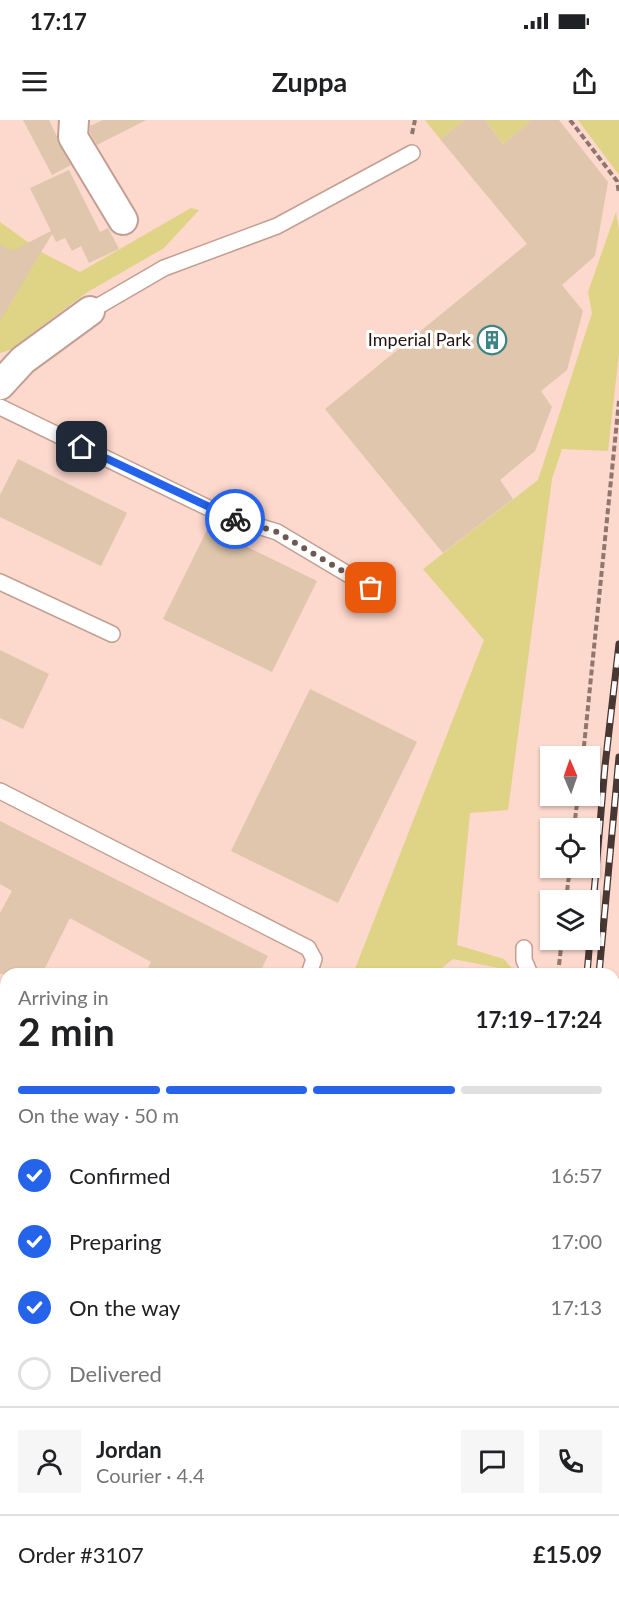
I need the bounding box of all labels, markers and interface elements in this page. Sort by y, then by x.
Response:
text: 17:17 [30,8,87,35]
icon: menu [18,65,51,98]
text: Zuppa [272,65,347,98]
icon: share [568,65,601,98]
building icon: Imperial Park [476,324,508,356]
place label: Imperial Park [368,328,472,350]
pin [56,421,107,472]
icon: home [65,430,98,463]
courier [205,489,265,549]
icon: bike [219,503,252,536]
pin [345,562,396,613]
icon: bag [354,571,387,604]
north arrow [540,746,600,806]
map controls [540,746,600,950]
button: locate [540,818,600,878]
button: layers [540,890,600,950]
text: Arriving in [18,985,109,1009]
text: 17:19–17:24 [476,1006,602,1033]
text: 2 min [18,1008,115,1054]
text: On the way · 50 m [18,1103,179,1127]
icon: check [18,1159,51,1192]
text: Confirmed [69,1162,171,1189]
text: 16:57 [551,1163,602,1187]
icon: check [18,1225,51,1258]
text: Preparing [69,1228,161,1255]
text: 17:00 [551,1229,602,1253]
icon: check [18,1291,51,1324]
text: On the way [69,1294,180,1321]
text: 17:13 [551,1295,602,1319]
text: Delivered [69,1360,162,1387]
button: person [18,1430,81,1493]
button: chat [461,1430,524,1493]
button: phone [539,1430,602,1493]
text: Jordan [96,1436,162,1463]
text: Courier · 4.4 [96,1463,205,1487]
text: Order #3107 [18,1541,144,1568]
text: £15.09 [533,1541,602,1568]

